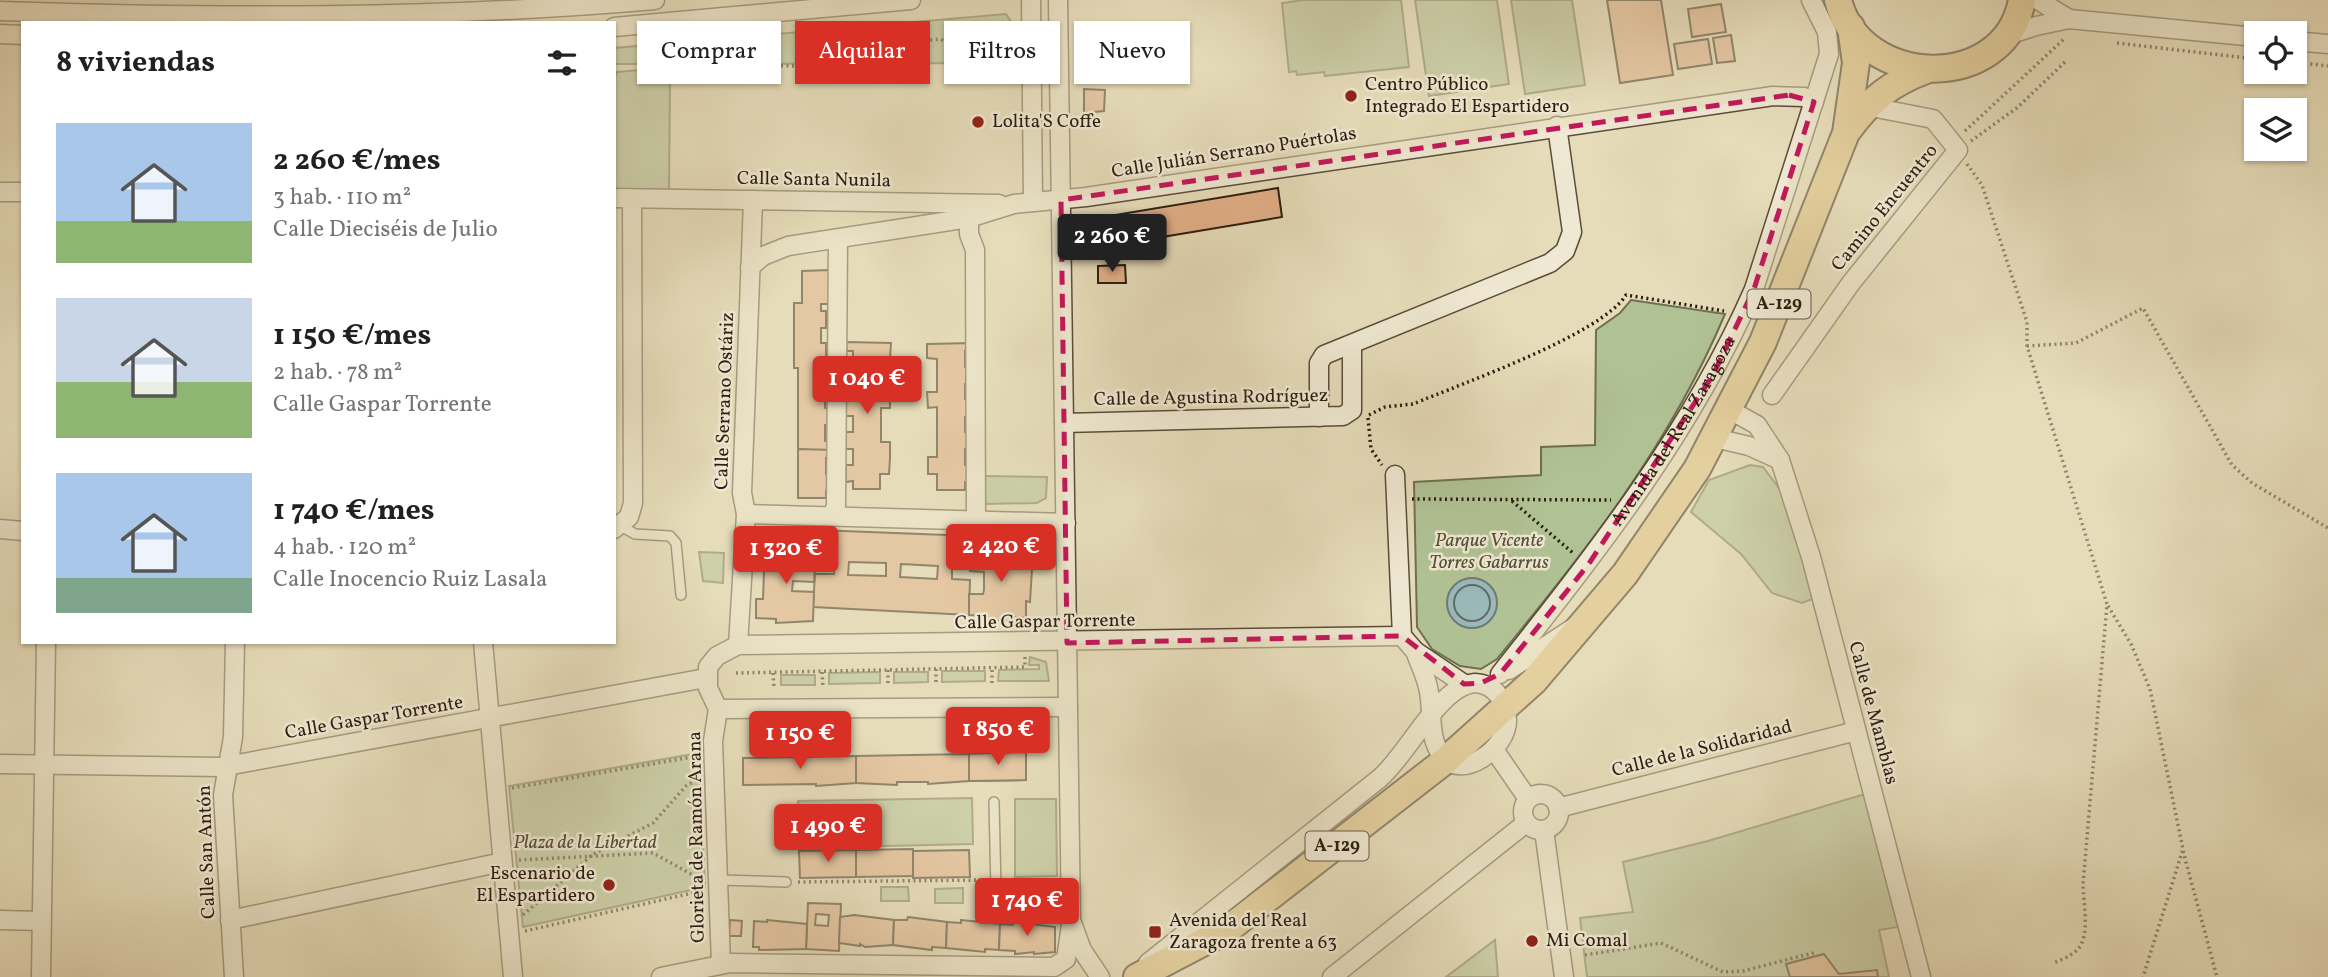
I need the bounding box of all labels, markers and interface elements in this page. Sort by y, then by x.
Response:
chip: Comprar [637,21,781,84]
chip: Alquilar [795,21,930,84]
chip: Filtros [944,21,1060,84]
chip: Nuevo [1074,21,1190,84]
map controls [2244,21,2307,161]
button: locate [2244,21,2307,84]
text: 8 viviendas [56,42,215,84]
icon: filters [543,44,581,82]
place label: Centro Público Integrado El Espartidero [1365,72,1569,120]
marker: Centro Público Integrado El Espartidero [1343,88,1359,104]
button: layers [2244,98,2307,161]
place label: Lolita'S Coffe [992,109,1101,135]
marker: Lolita'S Coffe [970,114,986,130]
street label: Calle Julián Serrano Puértolas [1110,121,1358,185]
street label: Camino Encuentro [1826,139,1944,277]
text: 2 260 €/mes [273,140,441,182]
icon: home [112,151,196,235]
street label: Calle Santa Nunila [737,166,891,194]
text: 3 hab. · 110 m² [273,182,411,214]
text: Calle Dieciséis de Julio [273,214,498,246]
pin: 2 260 € [1047,215,1177,274]
text: 2 260 € [1074,221,1150,253]
road number: A-129 [1748,290,1810,318]
street label: Calle Serrano Ostáriz [709,312,741,490]
text: 1 150 €/mes [273,315,431,357]
icon: home [112,326,196,410]
street label: Avenida del Real Zaragoza [1605,332,1743,532]
pin: 1 040 € [802,356,932,416]
text: 2 hab. · 78 m² [273,357,402,389]
text: 1 040 € [829,363,905,395]
street label: Calle de Agustina Rodríguez [1094,383,1328,413]
text: Calle Gaspar Torrente [273,389,492,421]
text: 1 740 €/mes [273,490,435,532]
icon: home [112,501,196,585]
pin: 2 420 € [936,524,1066,584]
pin: 1 320 € [721,526,851,586]
park label: Parque Vicente Torres Gabarrus [1429,528,1549,576]
text: 2 420 € [962,531,1040,563]
text: 4 hab. · 120 m² [273,532,416,564]
text: 1 320 € [749,533,823,565]
text: Calle Inocencio Ruiz Lasala [273,564,548,596]
street label: Calle Gaspar Torrente [954,607,1136,637]
street label: Calle de Mamblas [1841,639,1905,787]
street label: Calle Gaspar Torrente [283,690,465,746]
pin: 1 850 € [933,708,1063,767]
pin: 1 150 € [735,712,865,771]
text: 1 850 € [962,714,1034,746]
street label: Calle de la Solidaridad [1609,714,1795,784]
text: 1 150 € [765,718,835,750]
street label: Glorieta de Ramón Arana [682,731,712,943]
street label: Calle San Antón [192,785,222,919]
pin: 1 490 € [763,804,893,864]
text: 1 490 € [790,811,866,843]
park label: Plaza de la Libertad [513,830,657,856]
road number: A-129 [1306,832,1368,860]
place label: Escenario de El Espartidero [476,861,595,909]
marker: Escenario de El Espartidero [601,877,617,893]
pin: 1 740 € [962,878,1092,938]
text: 1 740 € [991,885,1063,917]
place label: Avenida del Real Zaragoza frente a 63 [1169,908,1337,956]
marker: Avenida del Real Zaragoza frente a 63 [1147,924,1163,940]
place label: Mi Comal [1546,928,1628,954]
marker: Mi Comal [1524,933,1540,949]

